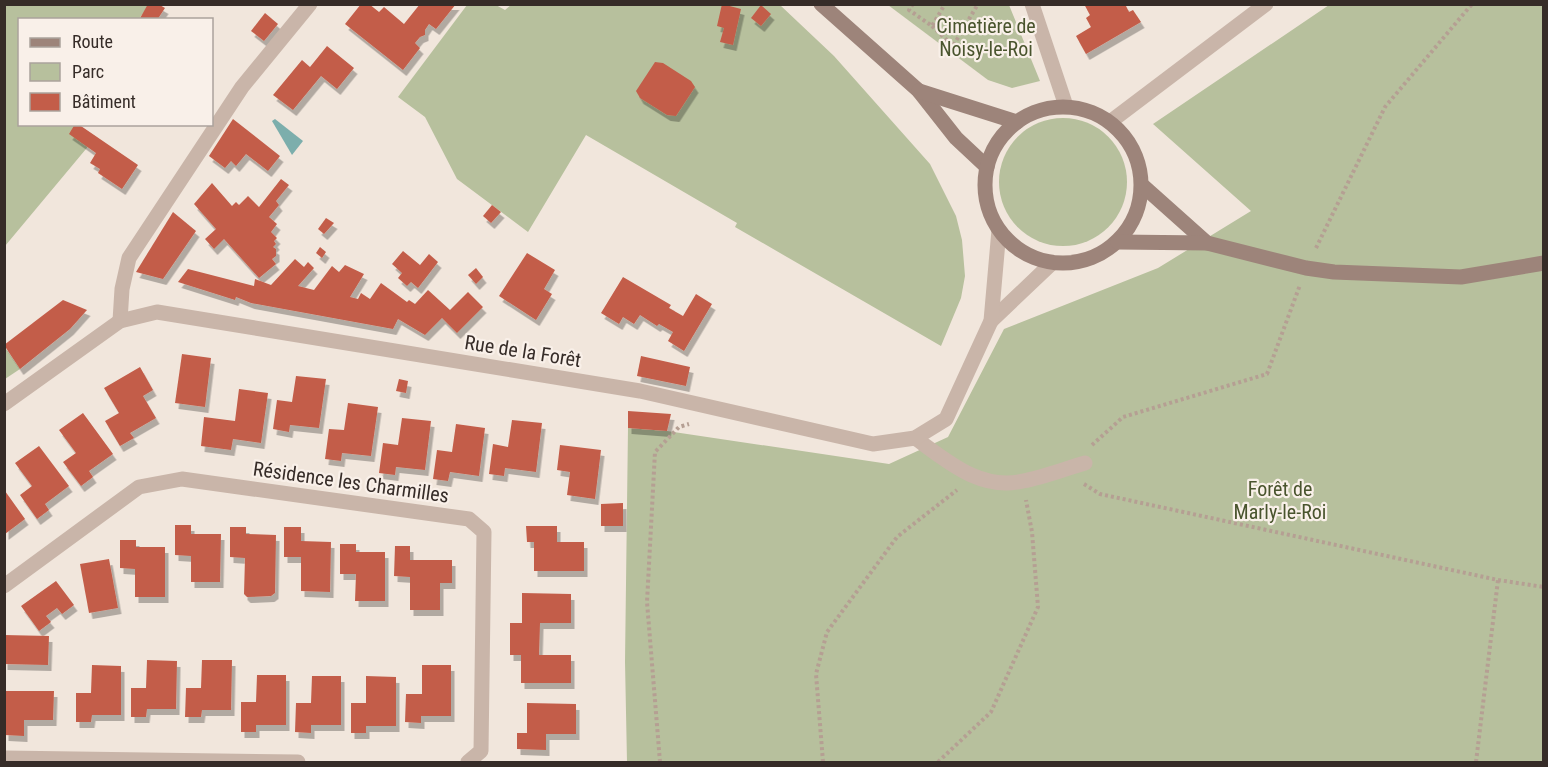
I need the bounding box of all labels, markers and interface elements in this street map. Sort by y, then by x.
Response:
park label: Cimetière de Noisy-le-Roi [936,14,1036,61]
legend [18,18,213,126]
text: Route [72,31,113,52]
text: Parc [72,61,104,82]
text: Bâtiment [72,91,136,112]
street label: Rue de la Forêt [463,330,583,372]
street label: Résidence les Charmilles [252,456,450,508]
park label: Forêt de Marly-le-Roi [1234,477,1326,524]

